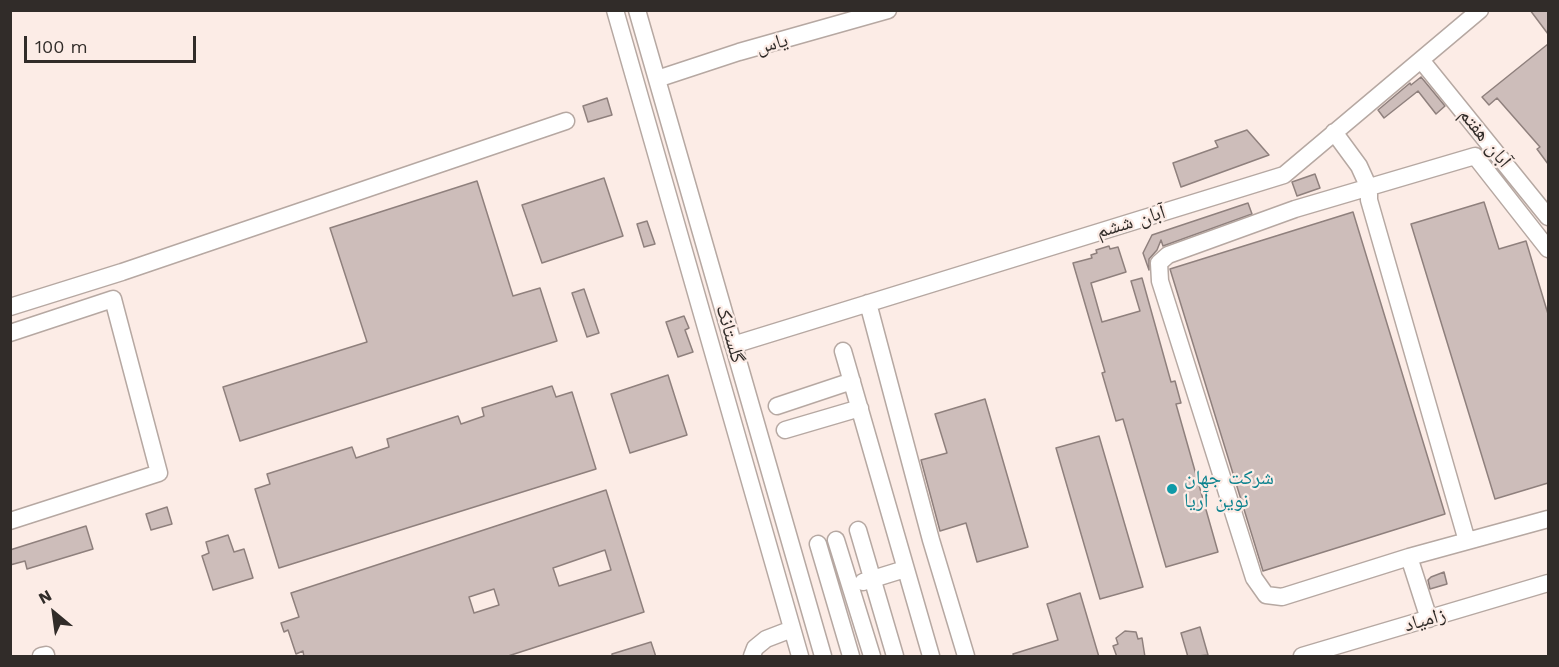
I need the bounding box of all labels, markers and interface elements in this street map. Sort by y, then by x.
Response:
scale bar [27,24,200,62]
street label: یاس [753,28,791,60]
text: 100 m [35,36,88,57]
street label: آبان هفتم [1454,103,1516,173]
street label: آبان ششم [1094,200,1168,244]
street label: گلستانک [710,302,750,366]
place label: شرکت جهان نوین آریا [1184,466,1274,513]
marker: شرکت جهان نوین آریا [1165,482,1179,496]
north arrow [24,583,84,643]
text: N [35,586,55,608]
street label: زامیاد [1401,603,1449,637]

